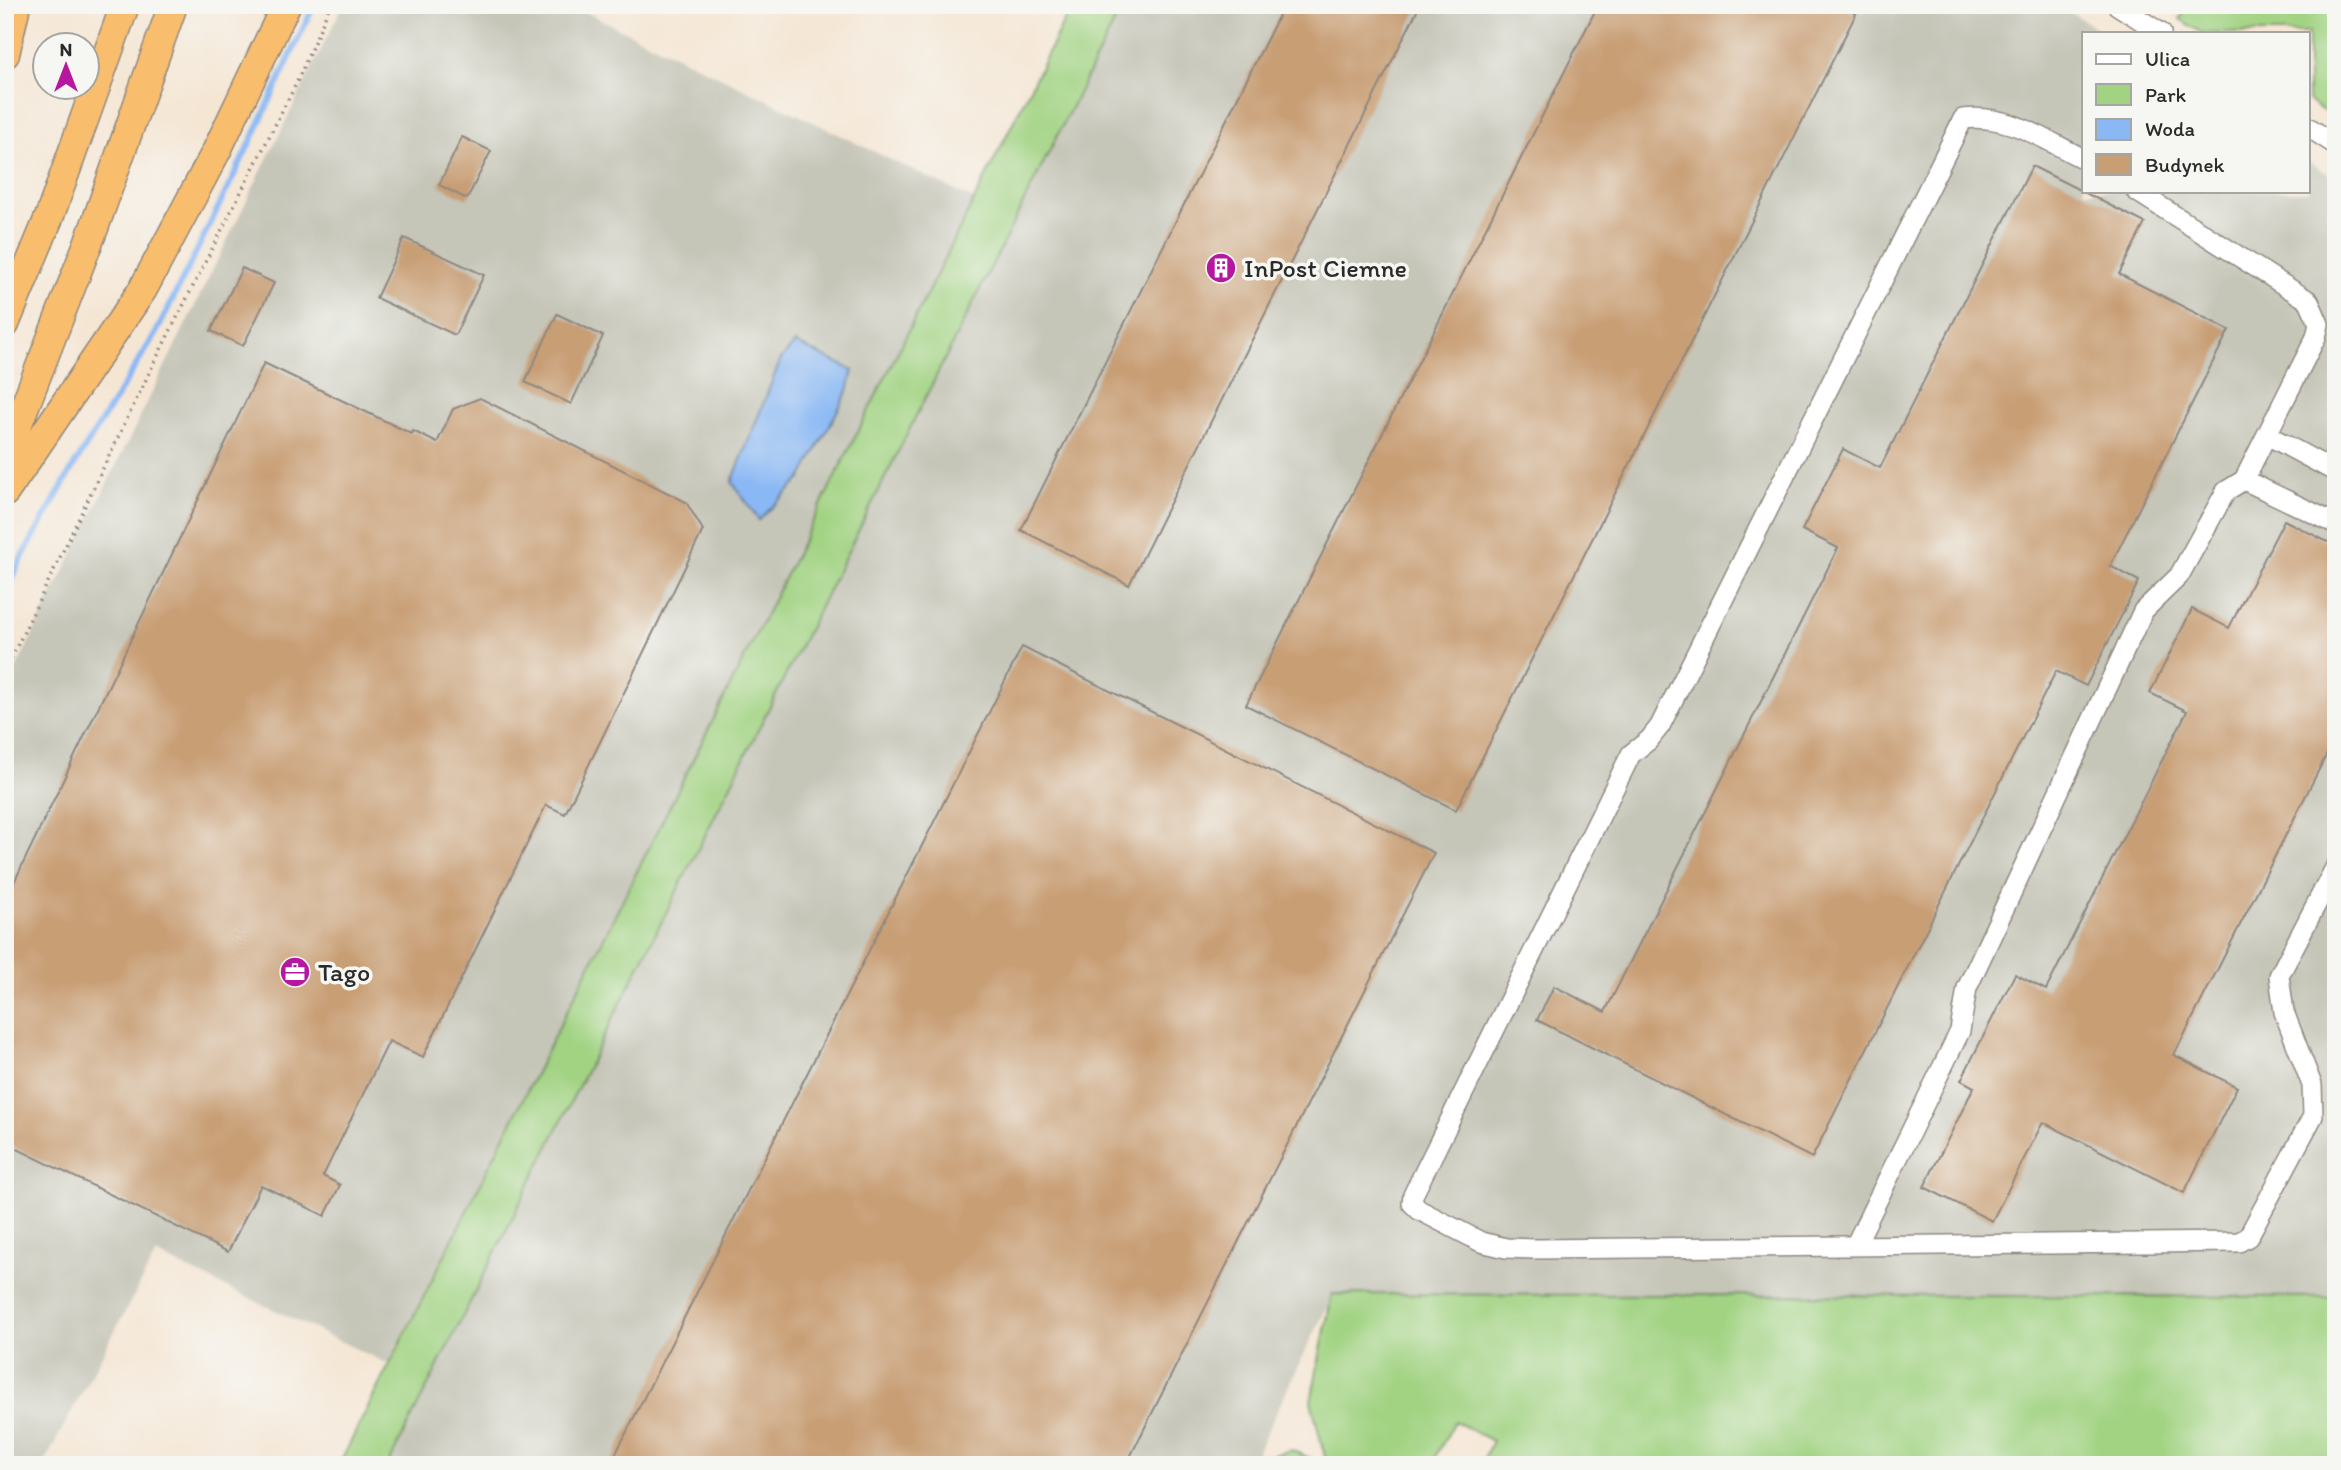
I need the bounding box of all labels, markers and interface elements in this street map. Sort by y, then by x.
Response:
north arrow [32,32,102,102]
legend [2082,32,2310,192]
text: N [60,38,72,61]
text: Ulica [2145,46,2190,71]
text: Park [2145,82,2187,107]
text: Woda [2145,116,2195,141]
text: Budynek [2145,152,2225,177]
building icon: InPost Ciemne [1204,251,1238,285]
place label: InPost Ciemne [1244,252,1407,284]
office icon: Tago [278,955,312,989]
place label: Tago [318,956,370,988]

